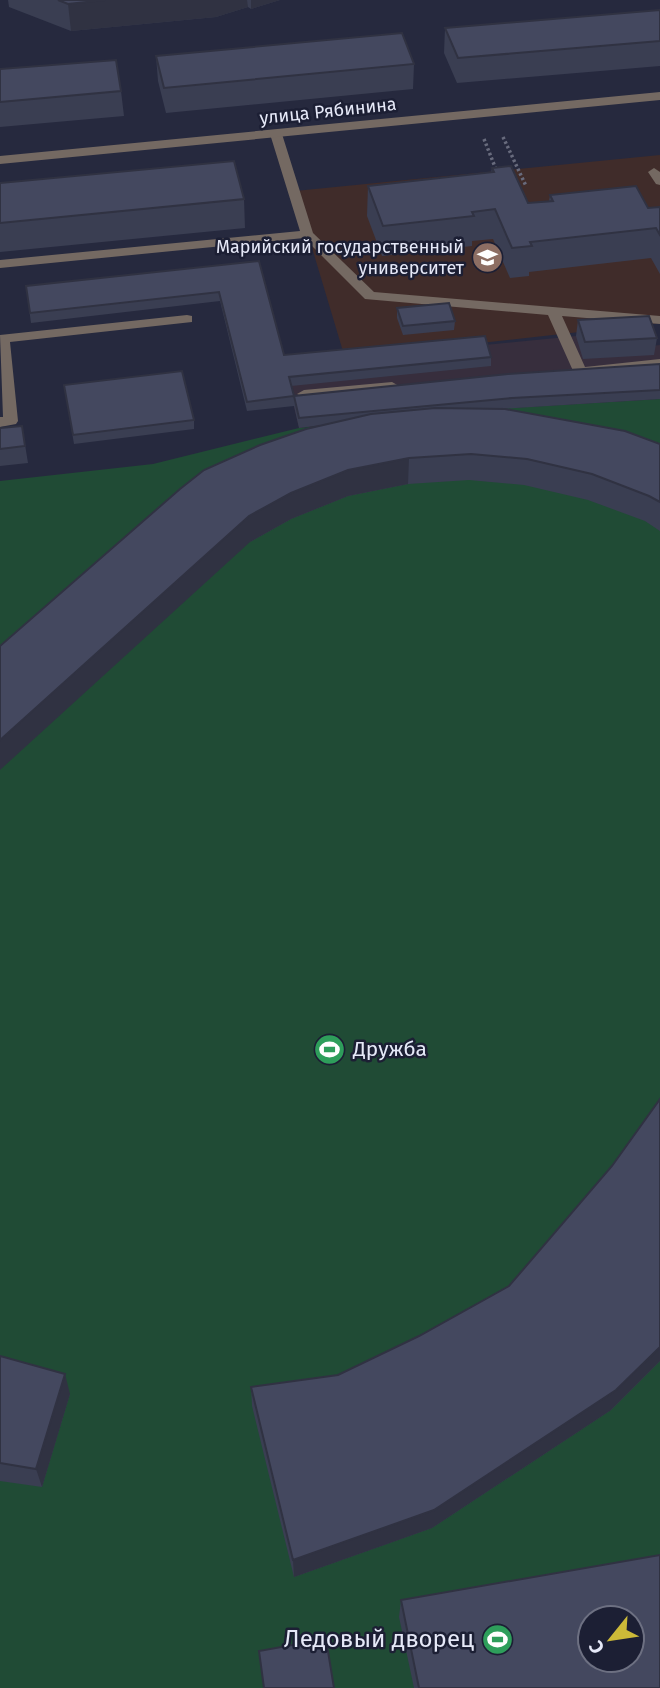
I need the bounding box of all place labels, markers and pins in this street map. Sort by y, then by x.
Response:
place label: Марийский государственный университет [216,236,465,279]
school or university icon: Марийский государственный университет [470,240,504,274]
sports icon: Дружба [313,1032,347,1066]
place label: Дружба [352,1036,427,1062]
sports icon: Ледовый дворец [480,1622,514,1656]
place label: Ледовый дворец [284,1625,474,1653]

